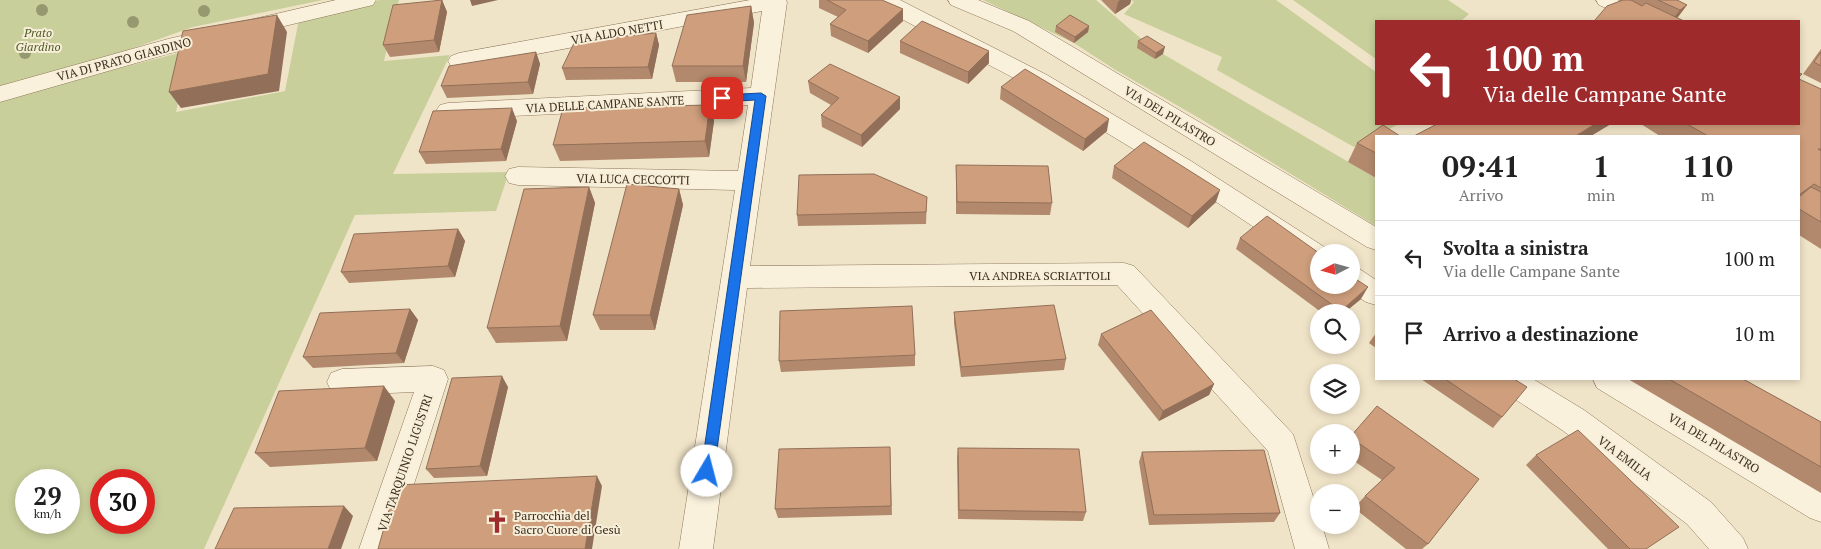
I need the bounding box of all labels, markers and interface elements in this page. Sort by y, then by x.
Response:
street label: VIA ALDO NETTI [570,17,664,47]
park label: Prato Giardino [16,25,61,54]
street label: VIA DI PRATO GIARDINO [55,34,193,84]
text: 100 m [1483,35,1584,81]
icon: left [1400,40,1465,105]
pin [701,77,743,119]
text: Via delle Campane Sante [1483,79,1727,108]
street label: VIA DEL PILASTRO [1121,83,1219,149]
icon: arrive [708,84,736,112]
street label: VIA DELLE CAMPANE SANTE [525,92,685,116]
text: 09:41 [1442,146,1520,186]
text: 1 [1593,146,1610,186]
text: 110 [1682,146,1733,186]
street label: VIA LUCA CECCOTTI [576,171,690,187]
text: Arrivo [1459,184,1503,206]
text: min [1587,184,1615,206]
text: m [1701,184,1714,206]
text: Svolta a sinistra [1443,235,1589,260]
north arrow [1310,244,1360,294]
map controls [1310,244,1360,534]
icon: left [1400,244,1428,272]
text: 100 m [1724,246,1775,271]
text: Via delle Campane Sante [1443,260,1620,282]
street label: VIA ANDREA SCRIATTOLI [969,268,1111,283]
button: search [1310,304,1360,354]
icon: arrive [1400,319,1428,347]
text: Arrivo a destinazione [1443,321,1638,346]
text: 10 m [1734,321,1775,346]
button: layers [1310,364,1360,414]
street label: VIA TARQUINIO LIGUSTRI [374,392,436,534]
street label: VIA DEL PILASTRO [1665,410,1763,476]
button: + [1310,424,1360,474]
street label: VIA EMILIA [1595,433,1656,484]
position arrow [680,444,732,496]
speed limit sign: 30 [90,469,155,534]
text: 29 [33,479,62,512]
button: − [1310,484,1360,534]
text: km/h [34,506,61,521]
place label: Parrocchia del Sacro Cuore di Gesù [514,508,621,537]
church icon: Parrocchia del Sacro Cuore di Gesù [484,509,510,535]

